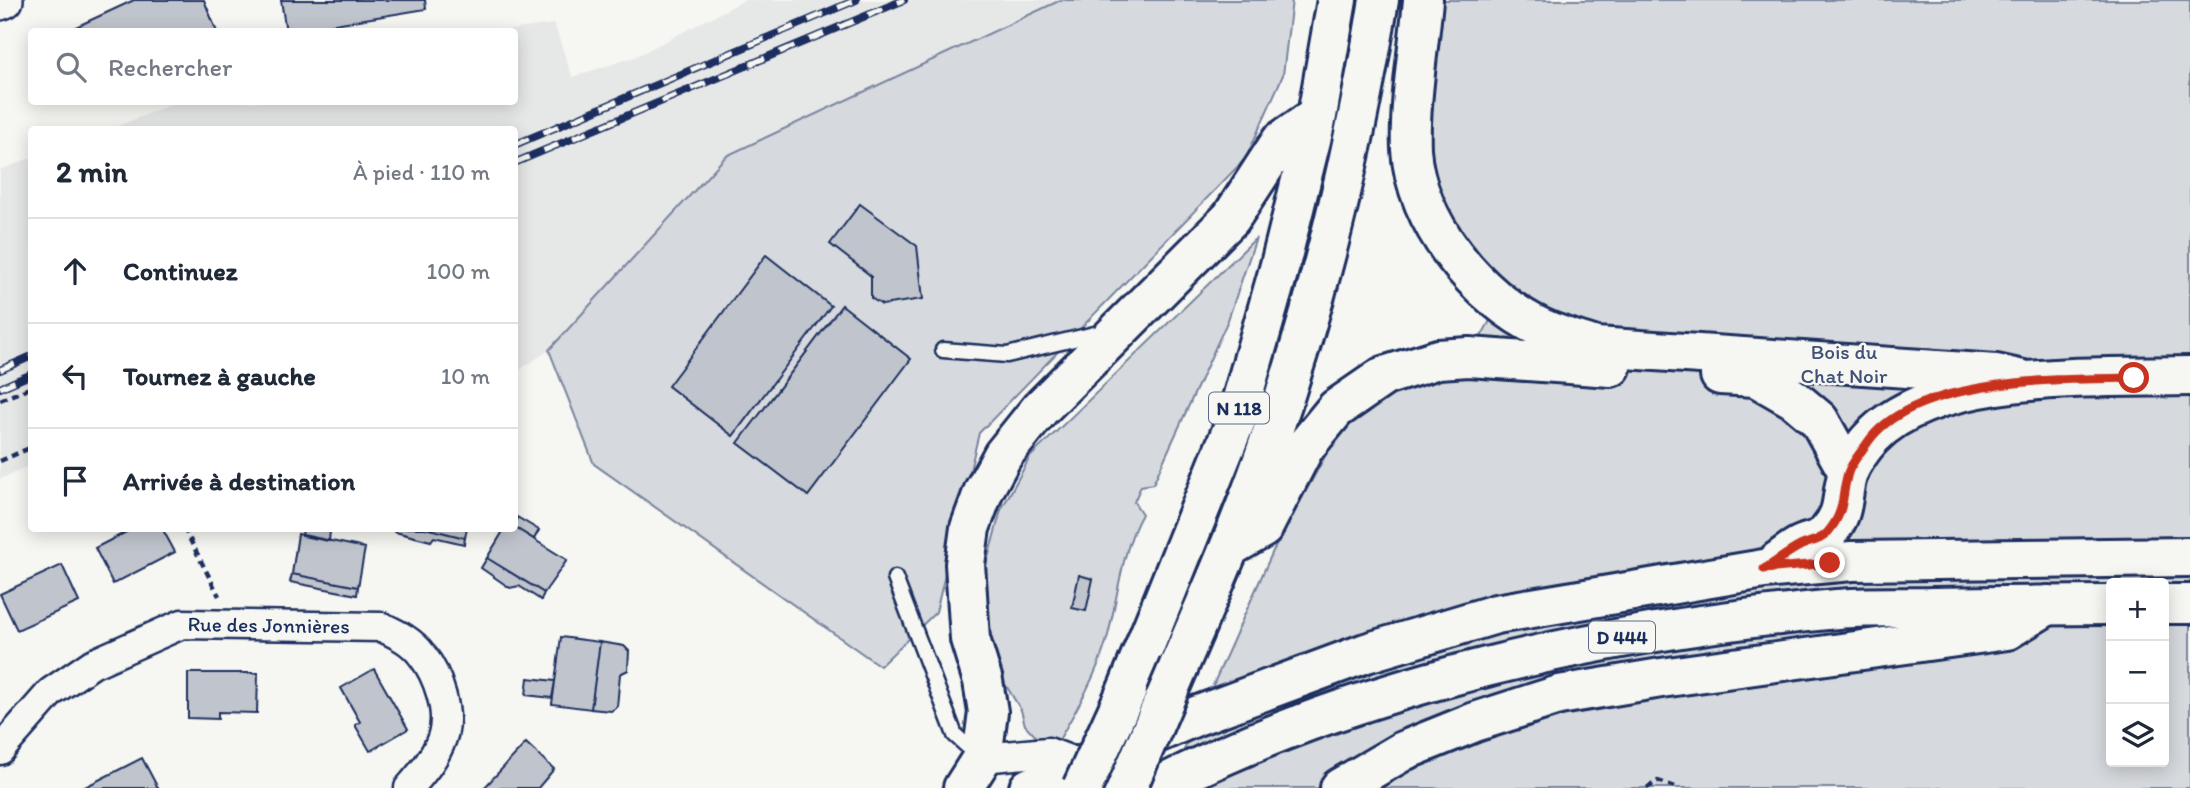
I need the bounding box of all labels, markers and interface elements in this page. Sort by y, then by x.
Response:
search box [28,28,518,105]
icon: search [52,48,90,86]
text: Rechercher [108,51,232,83]
text: 2 min [56,153,127,190]
text: À pied · 110 m [353,158,490,186]
icon: ahead [56,252,94,290]
text: Continuez [123,255,238,287]
text: 100 m [426,257,490,285]
park label: Bois du Chat Noir [1801,339,1888,388]
icon: left [56,357,94,395]
text: Tournez à gauche [123,360,316,392]
text: 10 m [441,362,490,390]
route start [2118,362,2149,393]
road number: N 118 [1209,392,1269,424]
icon: arrive [56,462,94,500]
text: Arrivée à destination [123,465,355,497]
route end [1814,547,1845,578]
map controls [2106,578,2169,767]
button: + [2106,578,2169,641]
street label: Rue des Jonnières [187,611,350,639]
road number: D 444 [1589,622,1655,652]
button: − [2106,641,2169,704]
button: layers [2106,704,2169,767]

